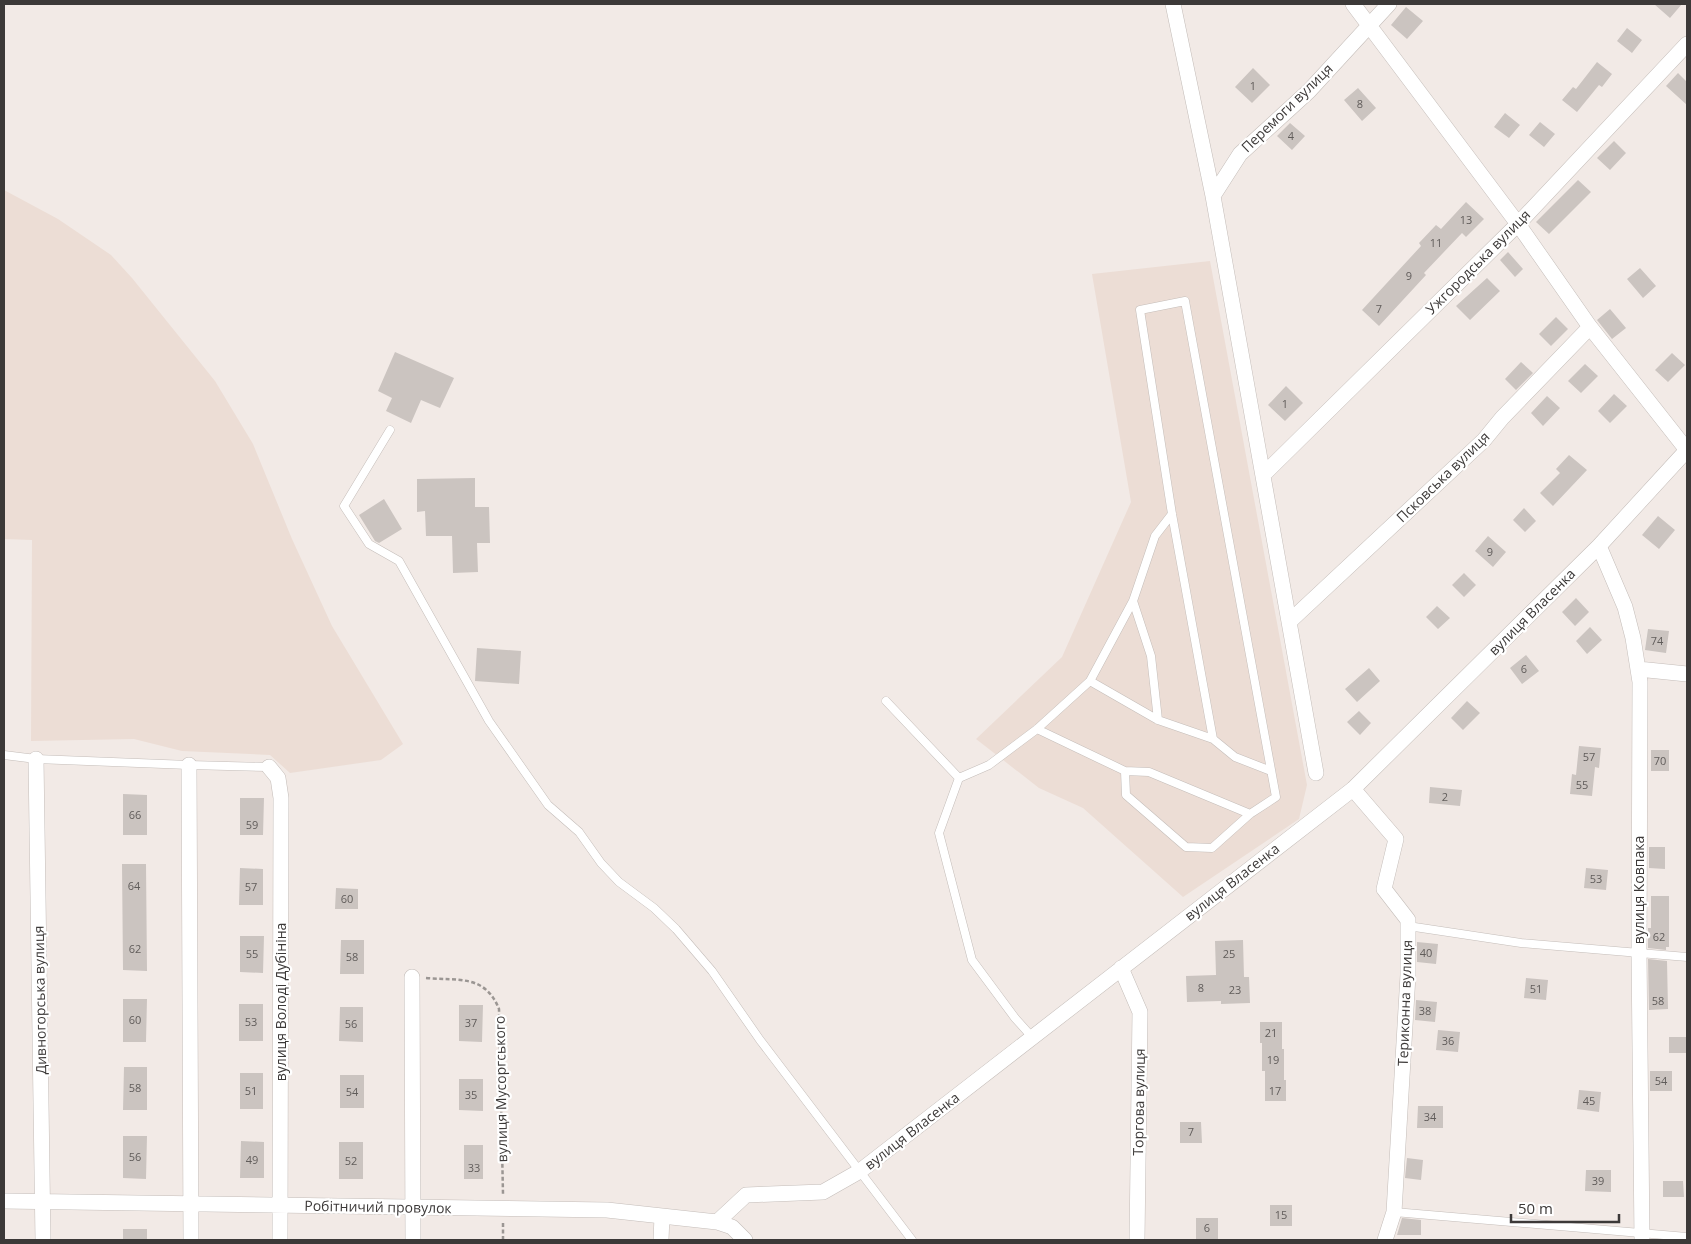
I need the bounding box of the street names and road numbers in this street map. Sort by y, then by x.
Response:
street label: Перемоги вулиця [1237,59,1336,156]
street label: Ужгородська вулиця [1421,205,1534,318]
street label: Псковська вулиця [1392,427,1493,526]
street label: вулиця Власенка [1484,564,1579,659]
street label: вулиця Ковпака [1629,836,1648,944]
street label: вулиця Власенка [1180,839,1283,925]
street label: вулиця Володі Дубініна [271,923,290,1081]
street label: Дивногорська вулиця [29,925,50,1075]
street label: Териконна вулиця [1393,940,1416,1066]
street label: вулиця Мусоргського [490,1016,511,1162]
street label: Торгова вулиця [1128,1048,1149,1156]
street label: вулиця Власенка [860,1088,963,1174]
street label: Робітничий провулок [304,1196,453,1217]

